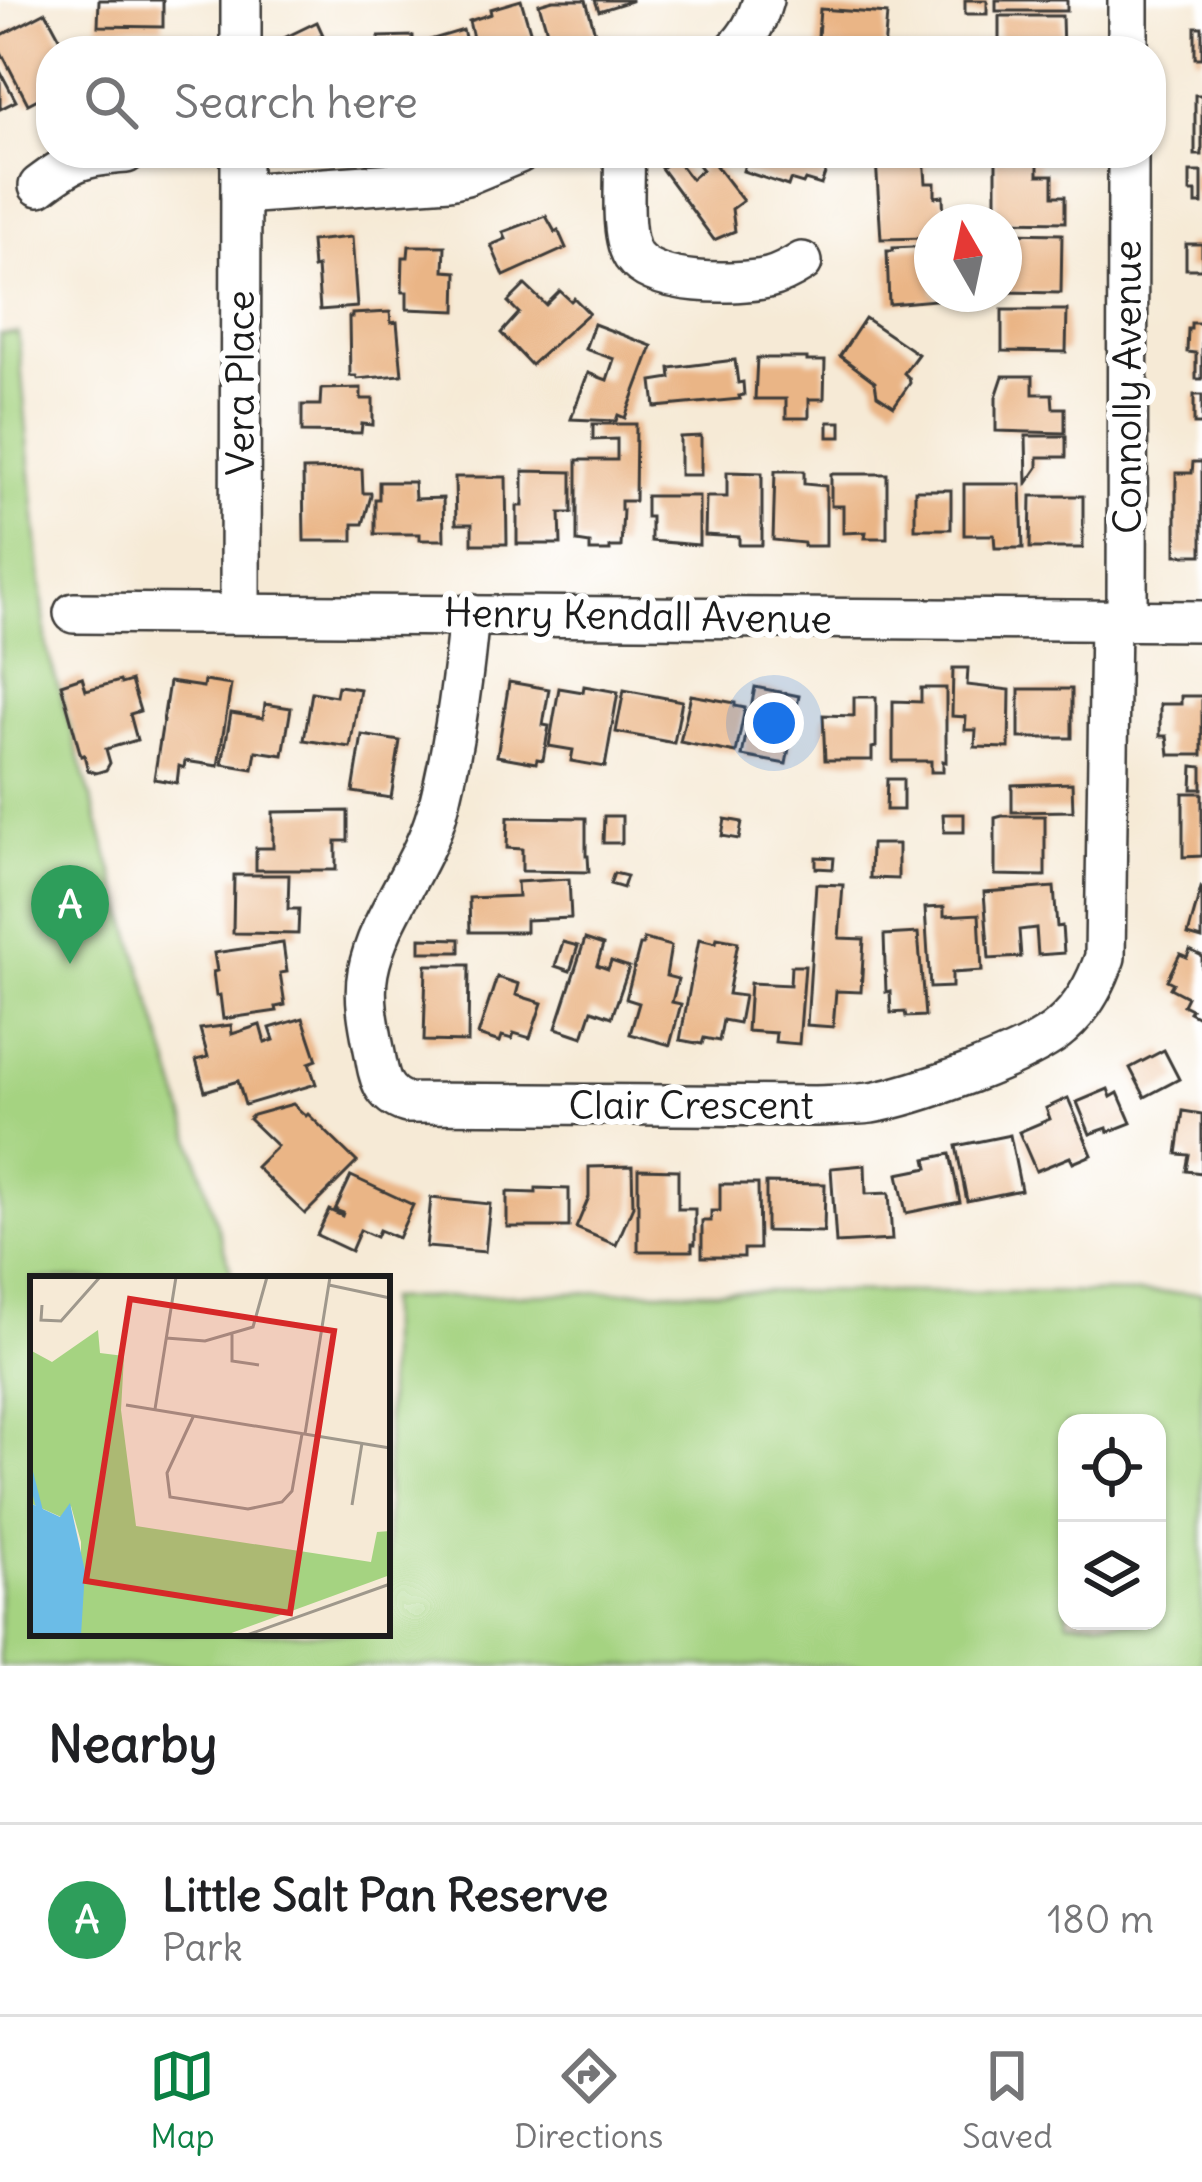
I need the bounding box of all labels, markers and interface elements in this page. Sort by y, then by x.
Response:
search box [36,36,1166,168]
icon: search [78,69,144,135]
text: Search here [174,74,418,130]
north arrow [914,204,1022,312]
street label: Connolly Avenue [1103,240,1152,534]
street label: Vera Place [216,290,265,476]
street label: Henry Kendall Avenue [444,588,832,644]
your location [744,693,804,753]
pin: A [31,865,109,964]
street label: Clair Crescent [568,1081,814,1130]
inset map [30,1276,390,1636]
map controls [1058,1414,1166,1630]
button: locate [1058,1414,1166,1522]
button: layers [1058,1522,1166,1630]
text: Nearby [48,1712,217,1776]
text: Little Salt Pan Reserve [162,1867,608,1923]
text: A [74,1895,100,1944]
text: 180 m [1047,1895,1154,1944]
text: Park [162,1923,243,1972]
tab: Map [149,2043,215,2157]
tab: Directions [514,2043,663,2157]
tab: Saved [962,2043,1053,2157]

